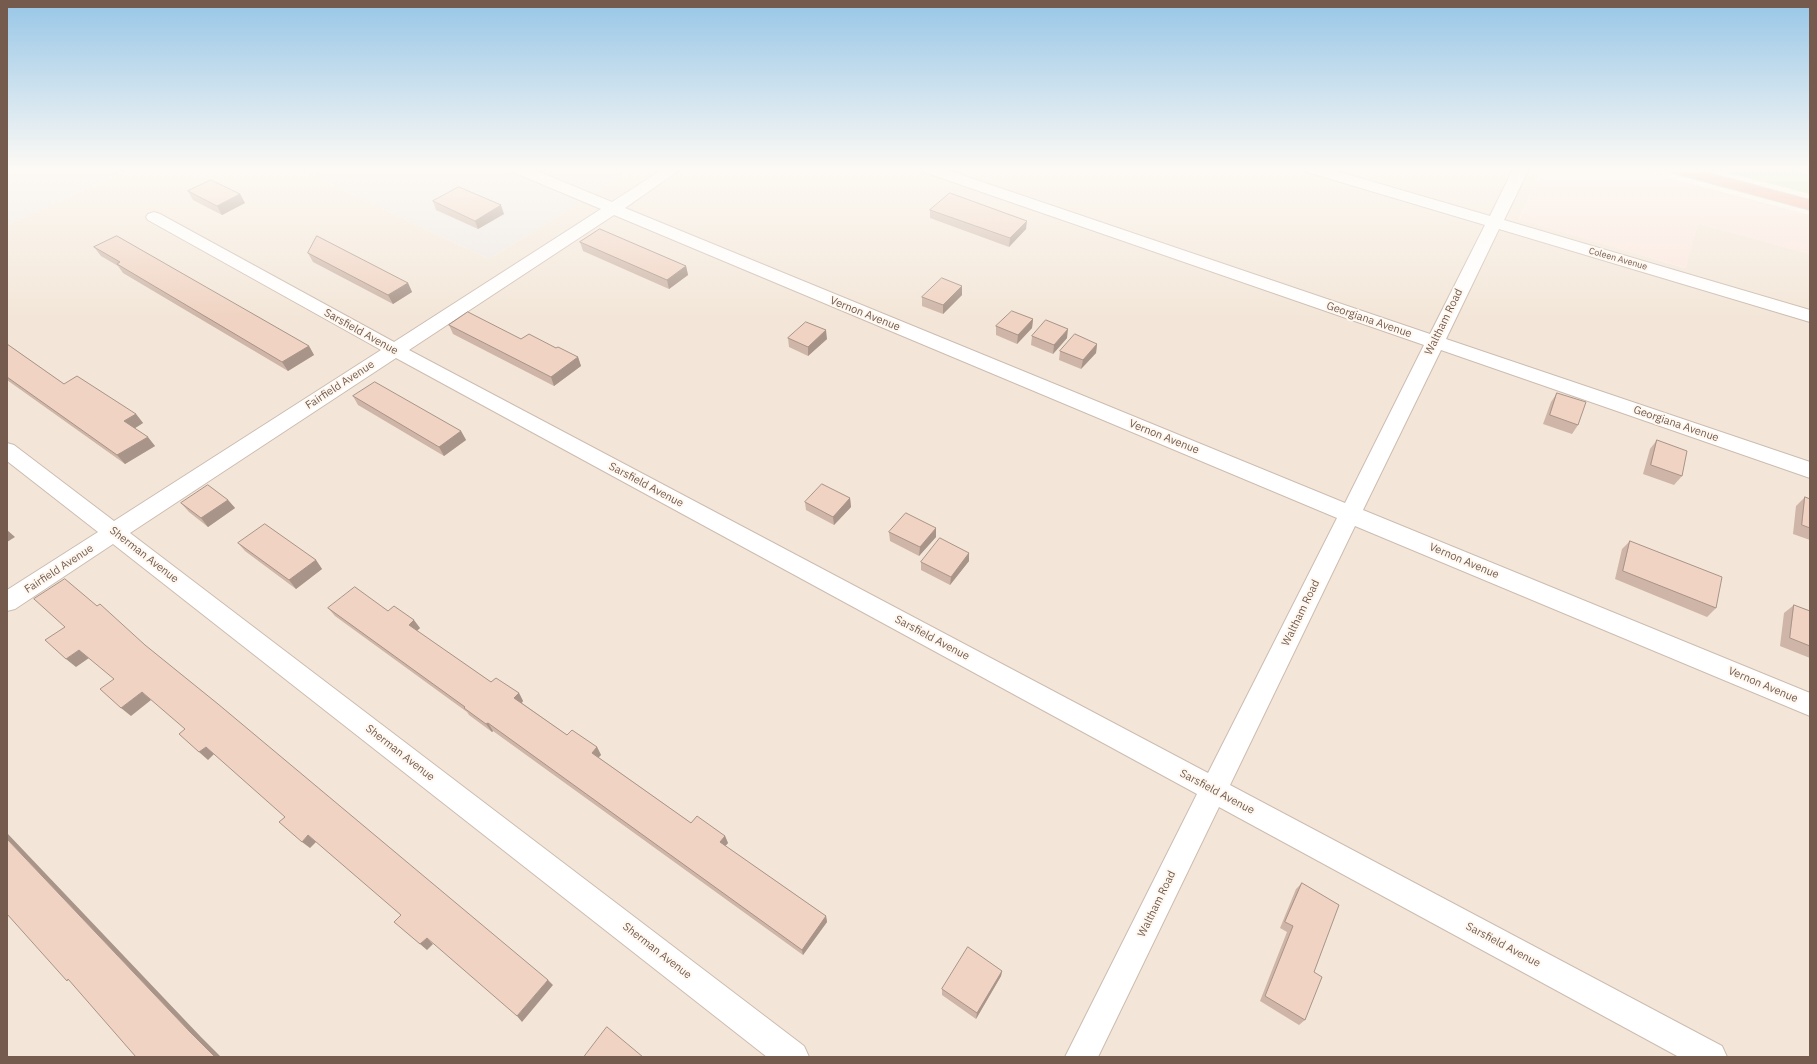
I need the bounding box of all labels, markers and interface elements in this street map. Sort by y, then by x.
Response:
street label: Coleen Avenue [1588,246,1648,272]
street label: Waltham Road [1422,287,1466,357]
street label: Vernon Avenue [828,294,902,334]
street label: Georgiana Avenue [1325,299,1413,341]
street label: Sarsfield Avenue [322,306,400,358]
street label: Fairfield Avenue [303,358,377,412]
street label: Georgiana Avenue [1632,403,1720,445]
street label: Vernon Avenue [1127,417,1201,457]
street label: Sarsfield Avenue [606,460,686,510]
street label: Sherman Avenue [107,524,181,586]
street label: Vernon Avenue [1427,540,1501,582]
street label: Fairfield Avenue [22,542,96,596]
street label: Waltham Road [1279,578,1323,648]
street label: Sarsfield Avenue [892,613,972,663]
street label: Vernon Avenue [1726,664,1800,706]
street label: Sherman Avenue [363,722,437,784]
street label: Sarsfield Avenue [1177,767,1257,817]
street label: Waltham Road [1135,869,1179,939]
street label: Sherman Avenue [620,920,694,982]
street label: Sarsfield Avenue [1463,920,1543,970]

